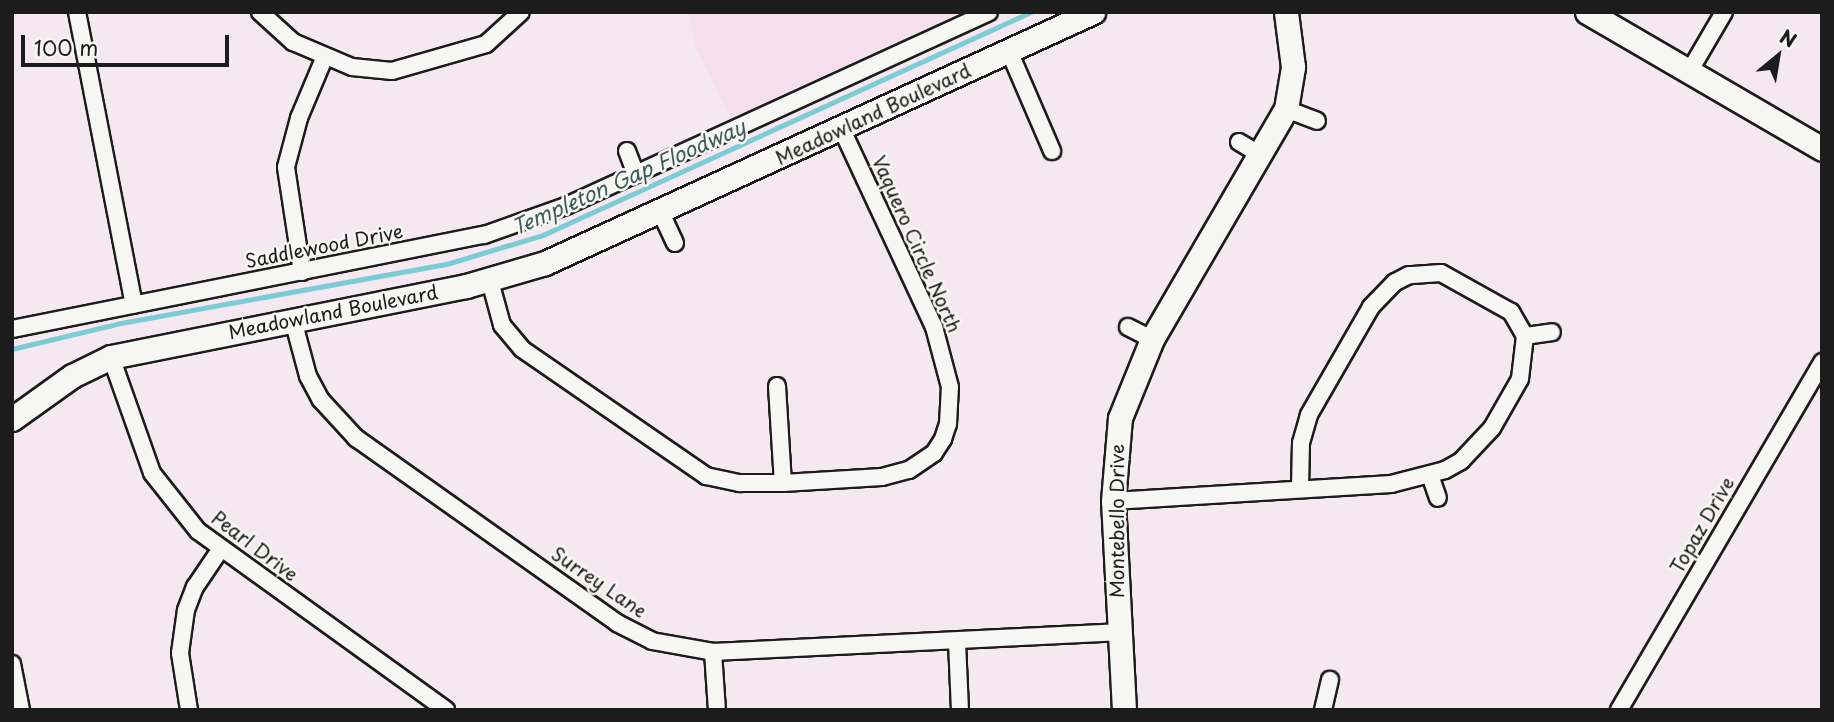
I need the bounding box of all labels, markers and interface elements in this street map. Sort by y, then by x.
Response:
scale bar [24,21,233,65]
north arrow [1743,21,1813,91]
text: N [1775,22,1802,54]
text: 100 m [34,31,98,63]
street label: Meadowland Boulevard [771,58,975,170]
water label: Templeton Gap Floodway [507,113,749,239]
street label: Vaquero Circle North [867,151,967,337]
street label: Saddlewood Drive [243,219,405,273]
street label: Meadowland Boulevard [226,280,440,344]
street label: Montebello Drive [1106,444,1128,598]
street label: Topaz Drive [1665,473,1739,577]
street label: Pearl Drive [208,506,302,586]
street label: Surrey Lane [547,541,651,623]

